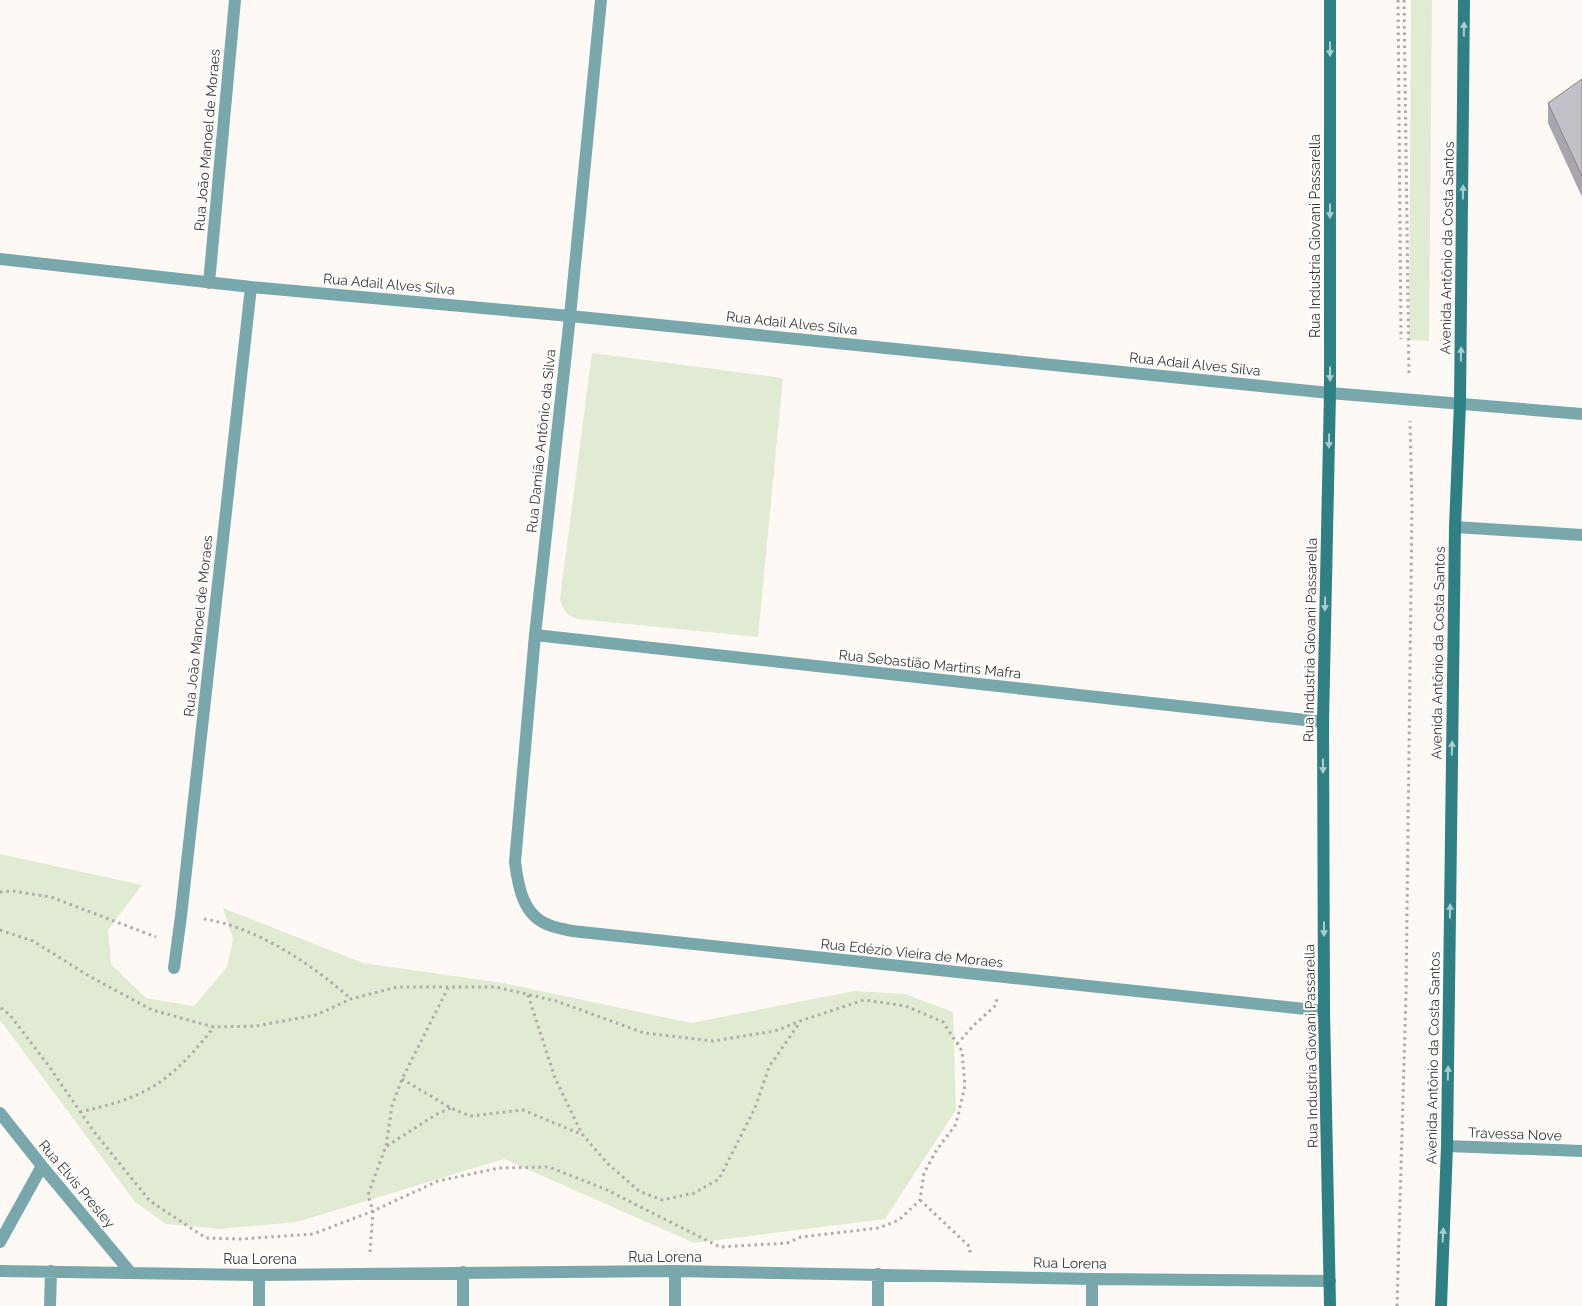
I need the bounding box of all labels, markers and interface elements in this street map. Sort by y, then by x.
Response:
one-way arrow [1460,21,1468,37]
one-way arrow [1326,41,1334,57]
street label: Rua João Manoel de Moraes [191,48,223,232]
street label: Rua Industria Giovani Passarella [1307,134,1323,338]
street label: Avenida Antônio da Costa Santos [1437,141,1457,355]
one-way arrow [1459,183,1467,199]
one-way arrow [1326,203,1334,219]
street label: Rua Adail Alves Silva [323,270,455,298]
street label: Rua Adail Alves Silva [725,308,859,338]
one-way arrow [1457,346,1465,362]
street label: Rua Damião Antônio da Silva [523,348,559,534]
street label: Rua Adail Alves Silva [1128,349,1262,379]
one-way arrow [1326,366,1334,382]
one-way arrow [1325,434,1333,450]
street label: Rua João Manoel de Moraes [180,534,216,718]
street label: Rua Industria Giovani Passarella [1300,538,1320,742]
street label: Avenida Antônio da Costa Santos [1428,546,1448,760]
one-way arrow [1321,596,1329,612]
street label: Rua Sebastião Martins Mafra [838,646,1022,682]
one-way arrow [1448,740,1456,756]
one-way arrow [1319,759,1327,775]
one-way arrow [1446,902,1454,918]
one-way arrow [1320,921,1328,937]
street label: Rua Edézio Vieira de Moraes [820,935,1004,971]
street label: Rua Industria Giovani Passarella [1301,944,1321,1148]
street label: Avenida Antônio da Costa Santos [1423,951,1443,1165]
one-way arrow [1444,1065,1452,1081]
street label: Travessa Nove [1468,1124,1562,1144]
street label: Rua Elvis Presley [36,1137,119,1231]
one-way arrow [1439,1227,1447,1243]
street label: Rua Lorena [628,1249,702,1265]
street label: Rua Lorena [223,1251,297,1267]
street label: Rua Lorena [1033,1254,1107,1272]

